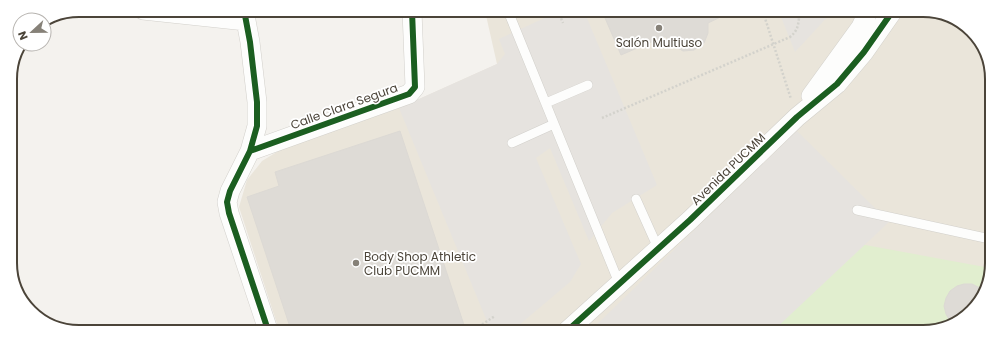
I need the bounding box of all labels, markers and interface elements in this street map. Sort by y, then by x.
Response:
north arrow [12,12,52,52]
marker: Salón Multiuso [654,23,664,33]
text: N [14,29,32,43]
place label: Salón Multiuso [616,34,703,51]
street label: Calle Clara Segura [288,79,400,133]
street label: Avenida PUCMM [687,129,769,209]
place label: Body Shop Athletic Club PUCMM [364,248,476,279]
marker: Body Shop Athletic Club PUCMM [351,258,361,268]

